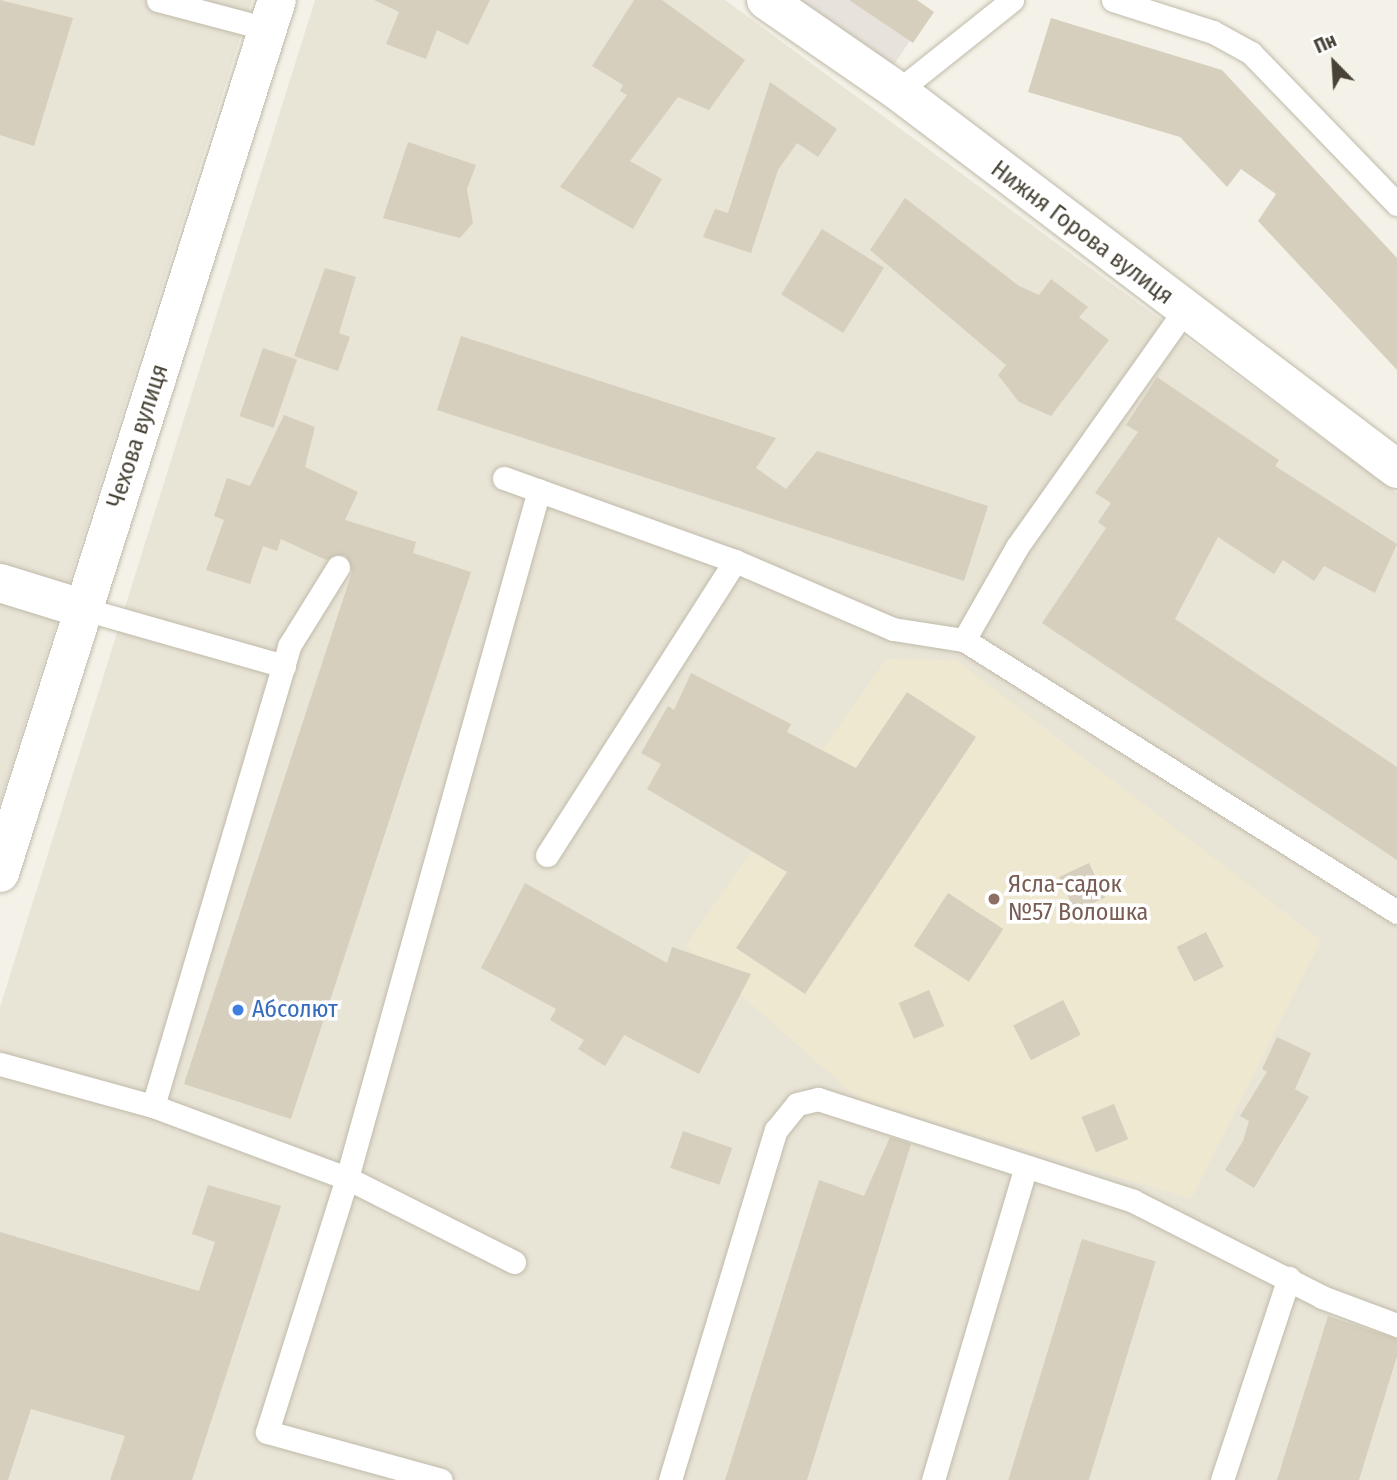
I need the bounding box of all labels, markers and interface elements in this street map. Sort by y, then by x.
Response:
north arrow [1299,28,1369,98]
text: Пн [1311,28,1340,58]
street label: Нижня Горова вулиця [985,155,1179,311]
street label: Чехова вулиця [101,361,175,511]
place label: Ясла-садок №57 Волошка [1008,871,1148,927]
marker: Ясла-садок №57 Волошка [986,891,1002,907]
place label: Абсолют [252,996,338,1024]
marker: Абсолют [230,1002,246,1018]

